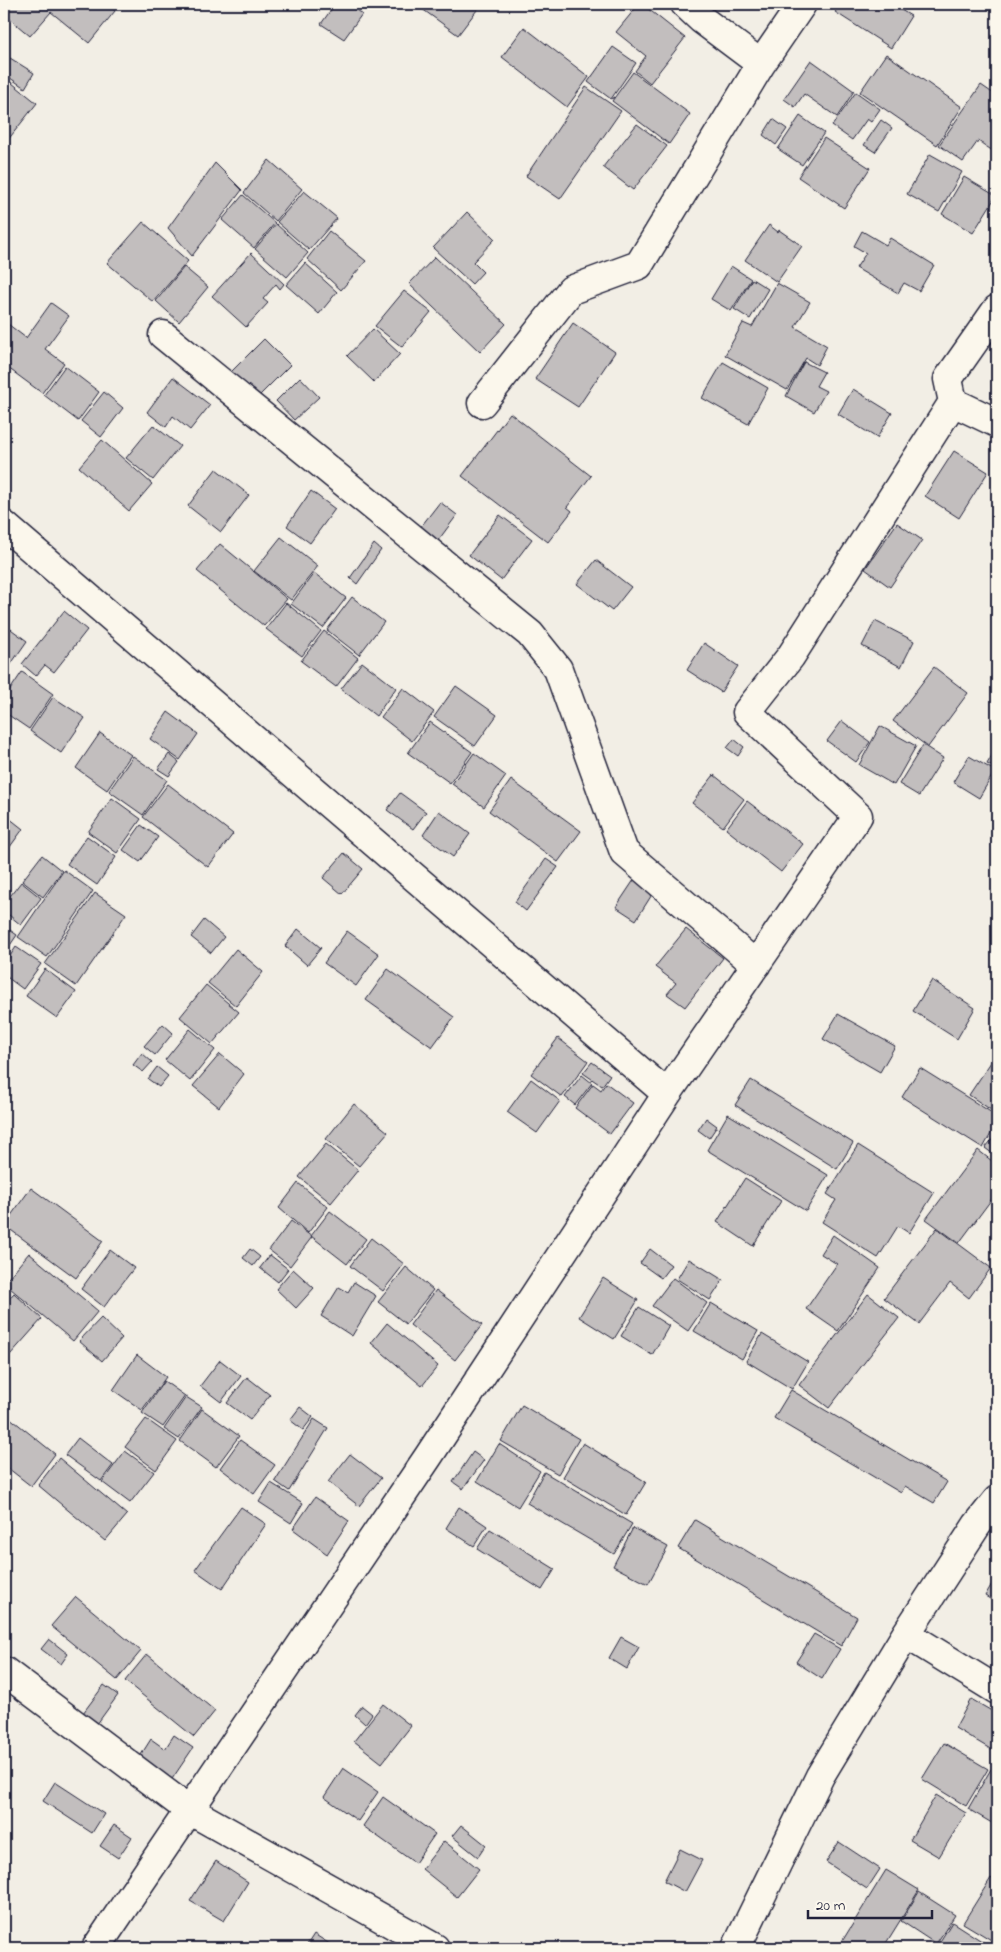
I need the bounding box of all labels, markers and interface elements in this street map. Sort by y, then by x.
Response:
scale bar [808,1887,932,1919]
text: 20 m [816,1895,846,1917]

